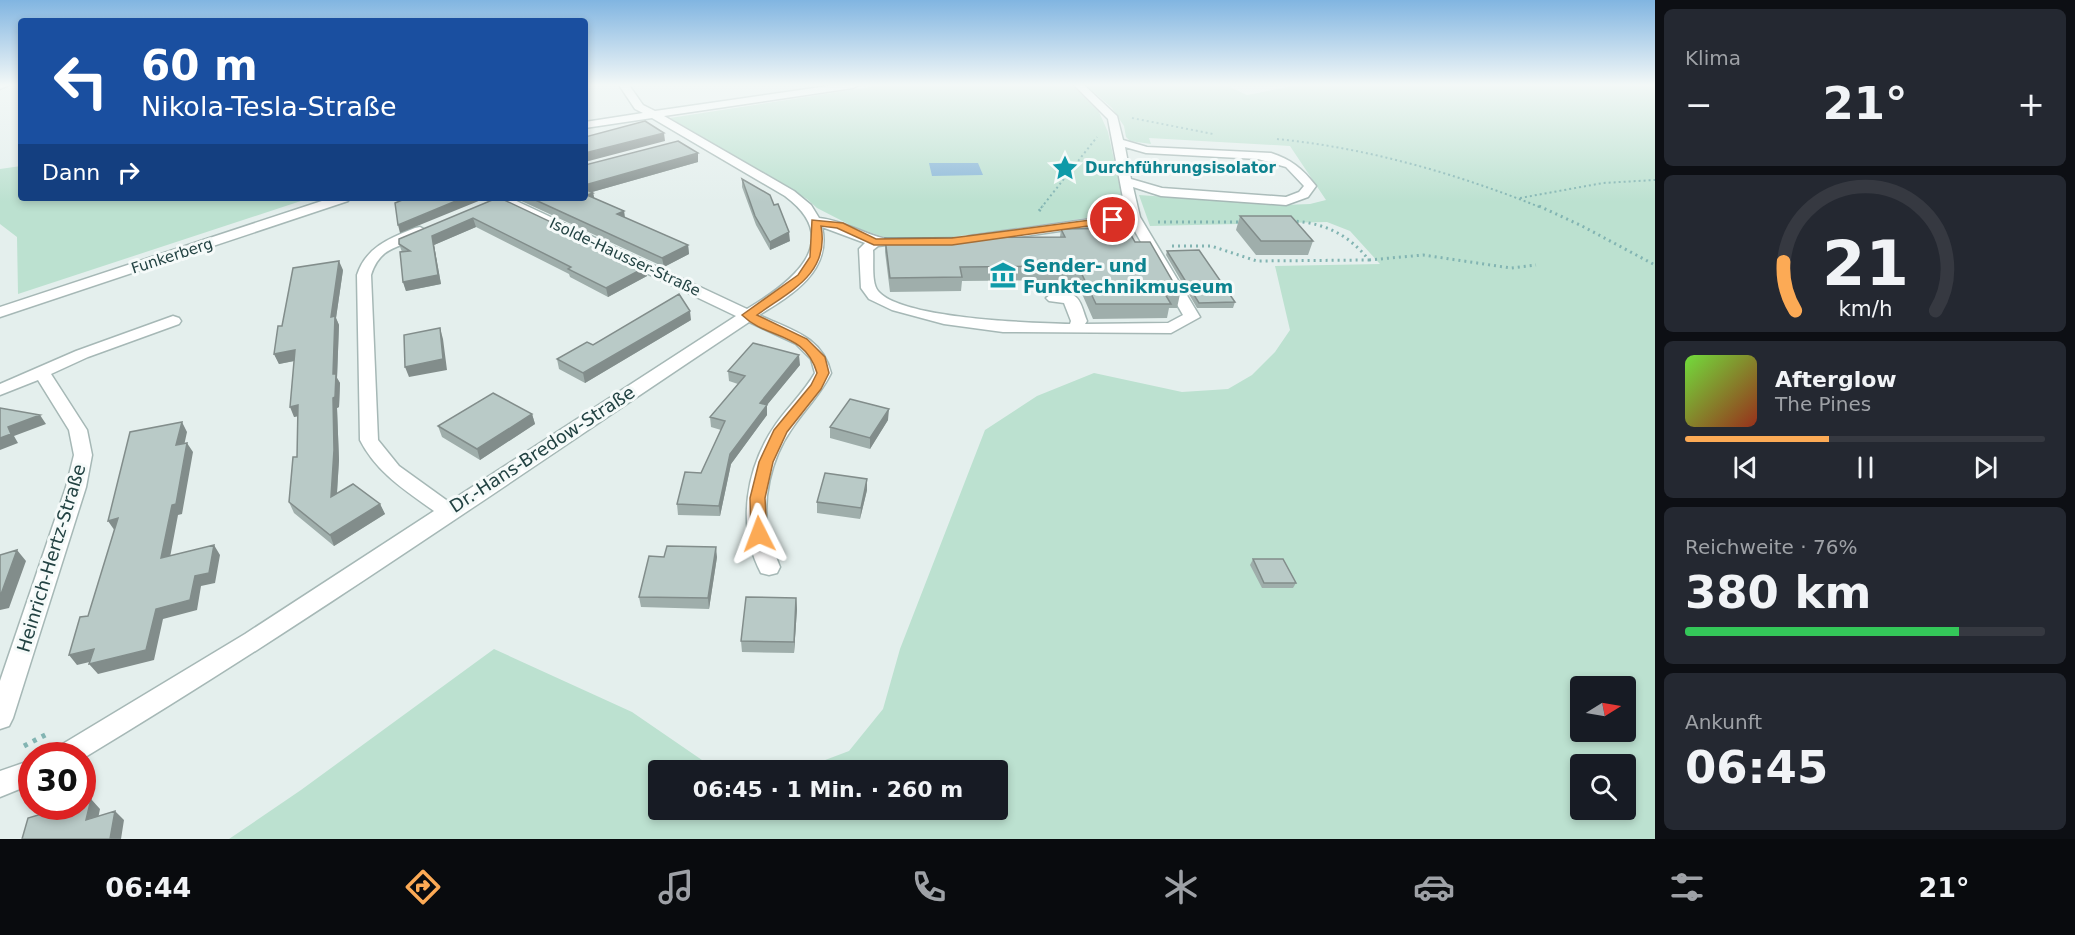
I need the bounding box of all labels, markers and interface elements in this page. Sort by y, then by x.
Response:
text: 60 m [141,41,258,90]
icon: left [42,42,120,120]
text: Klima [1685,46,1741,70]
text: 21° [1822,77,1908,130]
text: − [1685,85,1713,124]
text: + [2017,85,2045,124]
text: Nikola-Tesla-Straße [141,91,397,122]
place icon: Durchführungsisolator [1050,153,1080,183]
icon: right [112,156,145,189]
place label: Durchführungsisolator [1085,159,1277,177]
text: Dann [42,160,100,185]
pin [1087,194,1138,245]
icon: arrive [1096,203,1129,236]
street label: Isolde-Hausser-Straße [547,214,703,300]
text: 21 [1822,227,1908,300]
street label: Funkerberg [129,234,215,278]
place label: Sender- und Funktechnikmuseum [1023,255,1233,297]
museum icon: Sender- und Funktechnikmuseum [988,260,1018,290]
text: km/h [1838,296,1892,321]
text: Afterglow [1775,367,1897,392]
street label: Dr.-Hans-Bredow-Straße [446,381,638,517]
text: The Pines [1775,392,1871,416]
icon: previous [1729,451,1762,484]
icon: pause [1849,451,1882,484]
icon: next [1969,451,2002,484]
street label: Heinrich-Hertz-Straße [12,461,90,655]
position arrow [727,502,791,566]
text: Reichweite · 76% [1685,535,1857,559]
text: 380 km [1685,566,1871,619]
north arrow [1570,676,1636,742]
map controls [1570,676,1636,820]
text: Ankunft [1685,710,1762,734]
text: 06:45 [1685,741,1828,794]
speed limit sign: 30 [18,742,96,820]
button: search [1570,754,1636,820]
text: 06:45 · 1 Min. · 260 m [693,777,963,802]
icon: directions [402,866,444,908]
icon: music [655,866,697,908]
icon: phone [908,866,950,908]
icon: climate [1160,866,1202,908]
icon: car [1413,866,1455,908]
icon: filters [1666,866,1708,908]
text: 06:44 [105,872,191,903]
text: 21° [1918,872,1970,903]

